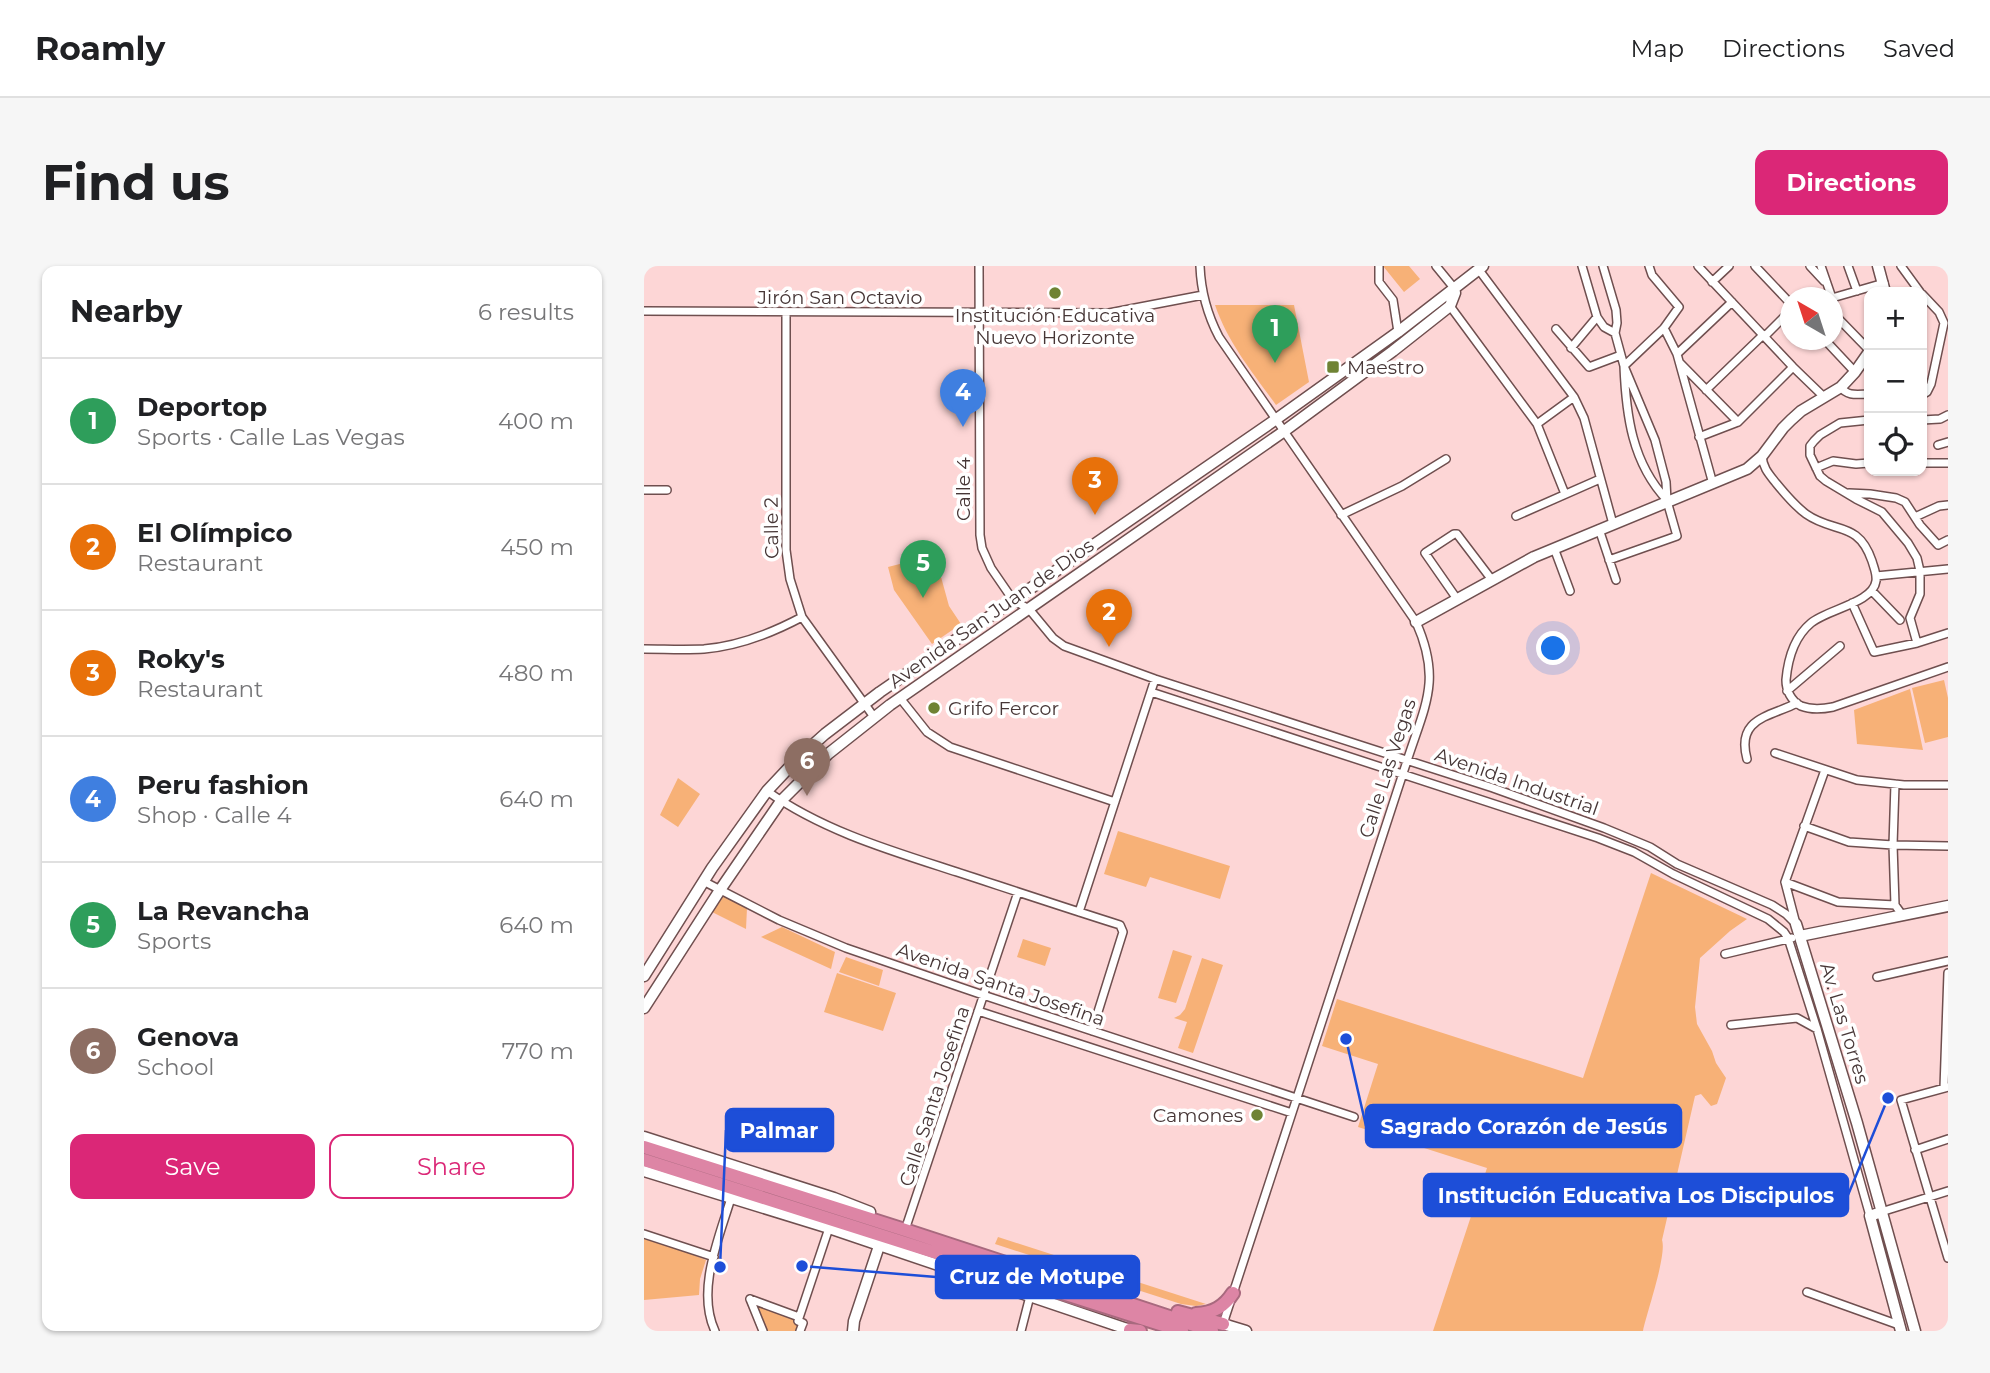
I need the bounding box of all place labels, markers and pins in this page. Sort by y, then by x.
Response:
marker: Institución Educativa Nuevo Horizonte [1047,285,1063,301]
place label: Institución Educativa Nuevo Horizonte [955,304,1155,349]
pin: 1 [1252,305,1298,363]
place label: Maestro [1347,356,1424,379]
marker: Maestro [1325,359,1341,375]
pin: 4 [940,369,986,427]
pin: 3 [1072,457,1118,515]
pin: 5 [900,540,946,598]
pin: 2 [1086,589,1132,647]
place label: Grifo Fercor [948,697,1059,720]
marker: Grifo Fercor [926,700,942,716]
pin: 6 [784,738,830,796]
place label: Camones [1153,1104,1243,1127]
callout: Sagrado Corazón de Jesús [1366,1105,1681,1147]
marker: Camones [1249,1107,1265,1123]
callout: Palmar [726,1109,833,1151]
callout: Institución Educativa Los Discipulos [1424,1174,1848,1216]
callout: Cruz de Motupe [936,1256,1139,1298]

